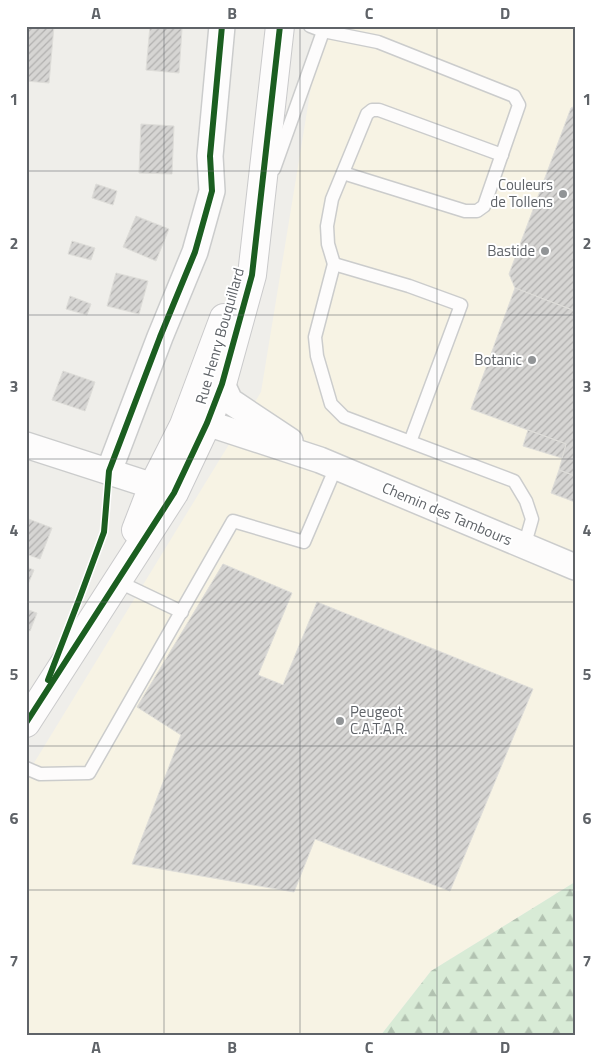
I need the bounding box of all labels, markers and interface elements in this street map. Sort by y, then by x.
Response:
text: A [91,1,101,25]
text: B [227,1,237,25]
text: C [365,1,374,25]
text: D [500,1,510,25]
text: 1 [10,87,18,111]
text: 1 [583,87,591,111]
place label: Couleurs de Tollens [490,173,553,213]
marker: Couleurs de Tollens [557,188,569,200]
text: 2 [10,231,18,255]
text: 2 [583,231,591,255]
place label: Bastide [487,239,535,262]
marker: Bastide [539,245,551,257]
street label: Rue Henry Bouquillard [189,265,250,407]
place label: Botanic [474,348,522,371]
marker: Botanic [526,354,538,366]
text: 3 [10,374,18,398]
text: 3 [583,374,591,398]
street label: Chemin des Tambours [379,476,516,551]
text: 4 [10,518,19,542]
text: 4 [583,518,592,542]
text: 5 [10,662,19,686]
text: 5 [583,662,592,686]
place label: Peugeot C.A.T.A.R. [350,700,407,740]
marker: Peugeot C.A.T.A.R. [334,715,346,727]
text: 6 [10,806,19,830]
text: 6 [583,806,592,830]
text: 7 [10,949,18,973]
text: 7 [583,949,591,973]
text: A [91,1035,101,1059]
text: B [227,1035,237,1059]
text: C [365,1035,374,1059]
text: D [500,1035,510,1059]

